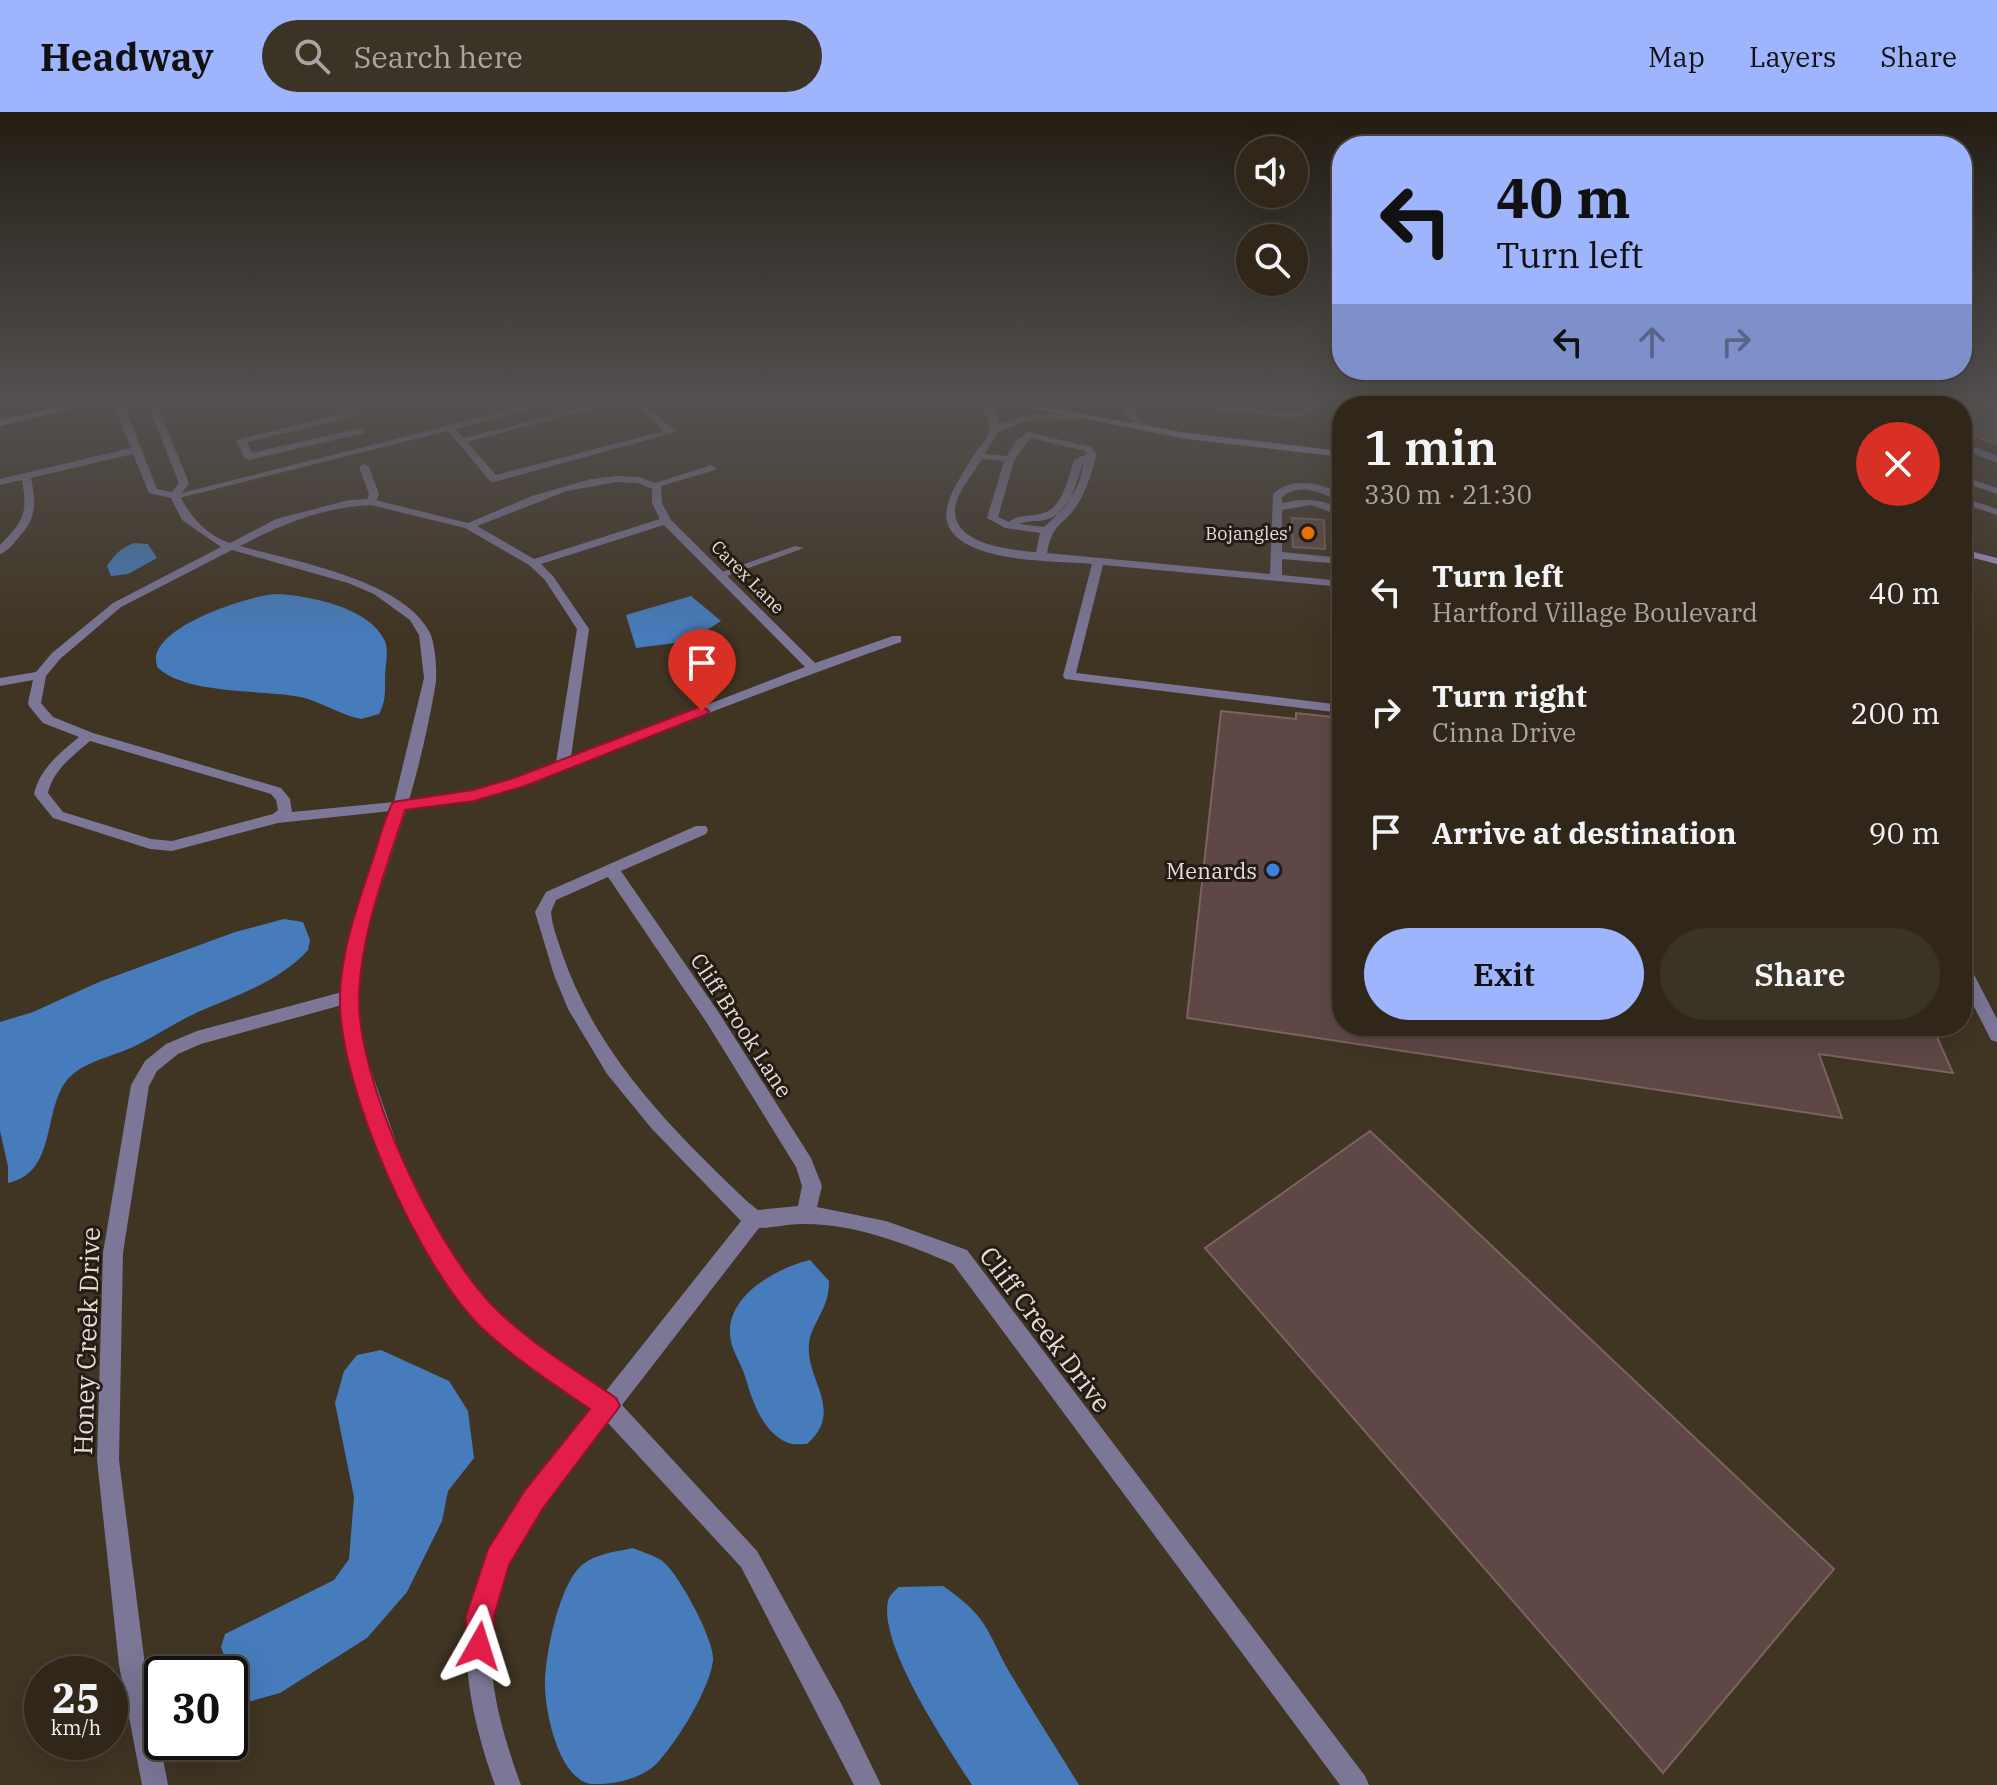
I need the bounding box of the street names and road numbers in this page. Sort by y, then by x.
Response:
street label: Carex Lane [706,535,790,619]
street label: Cliff Brook Lane [685,947,799,1103]
street label: Honey Creek Drive [65,1226,107,1456]
street label: Cliff Creek Drive [972,1239,1120,1419]

